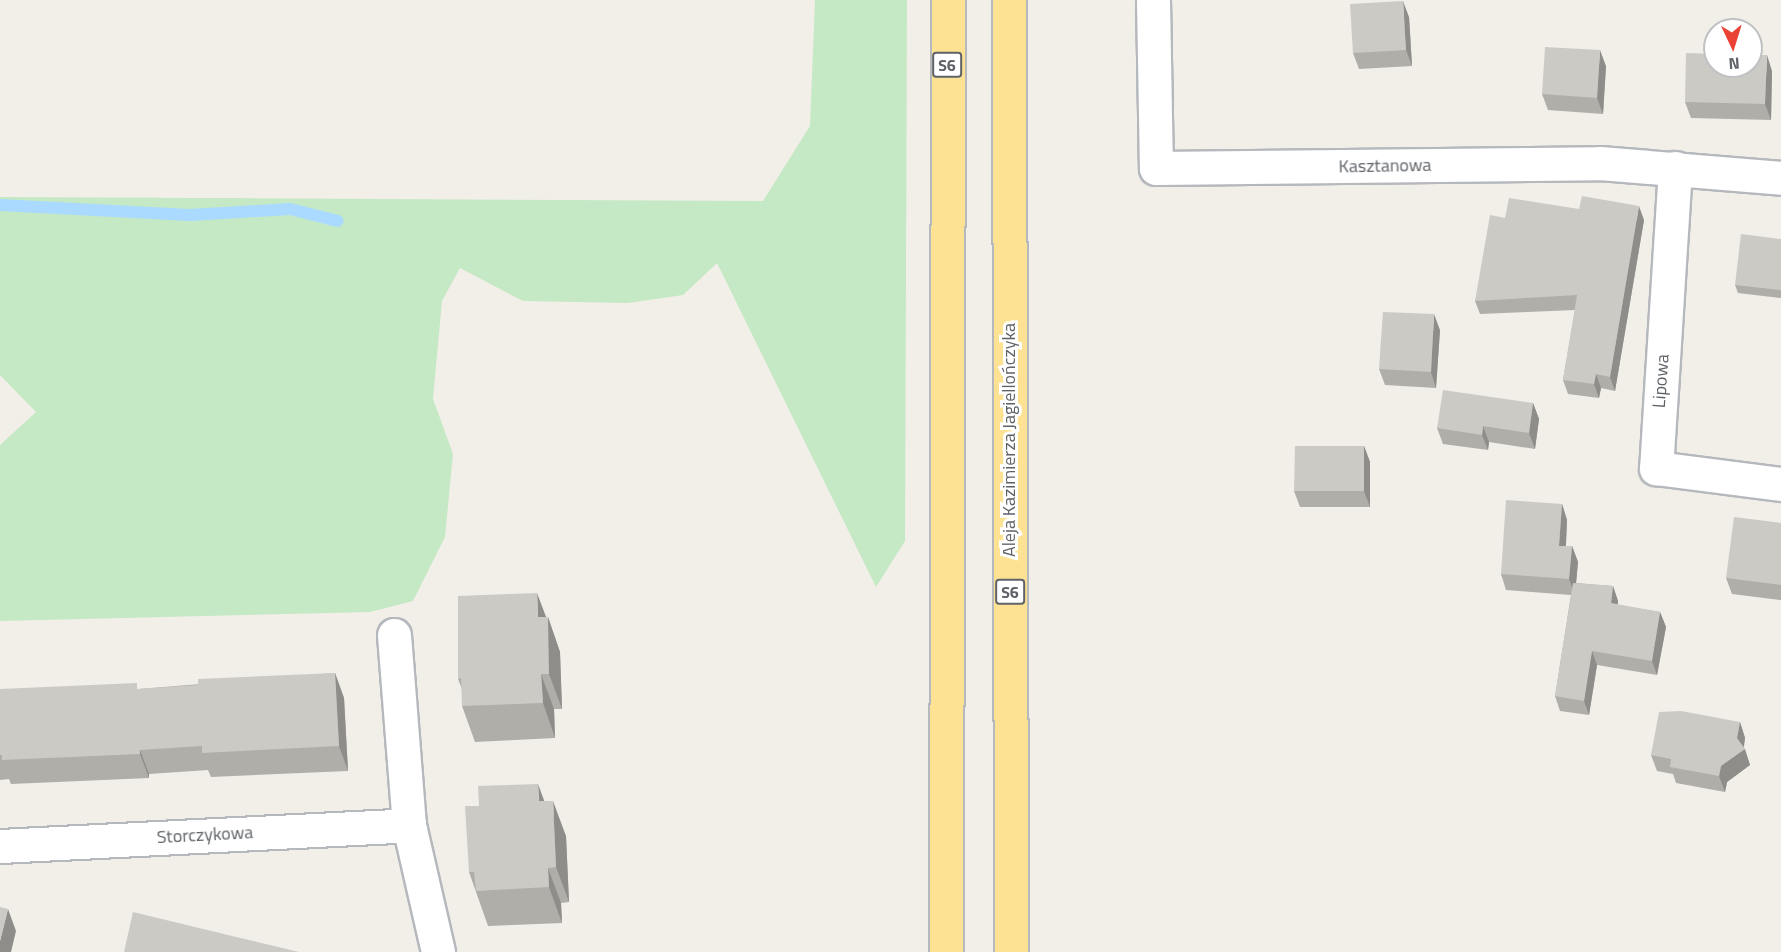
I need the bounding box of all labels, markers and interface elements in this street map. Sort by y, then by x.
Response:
north arrow [1703,18,1763,78]
road number: S6 [932,52,962,78]
text: N [1728,52,1740,76]
street label: Kasztanowa [1338,154,1432,178]
street label: Aleja Kazimierza Jagiellończyka [998,323,1020,557]
street label: Lipowa [1648,353,1674,409]
road number: S6 [995,579,1025,605]
street label: Storczykowa [156,822,254,848]

